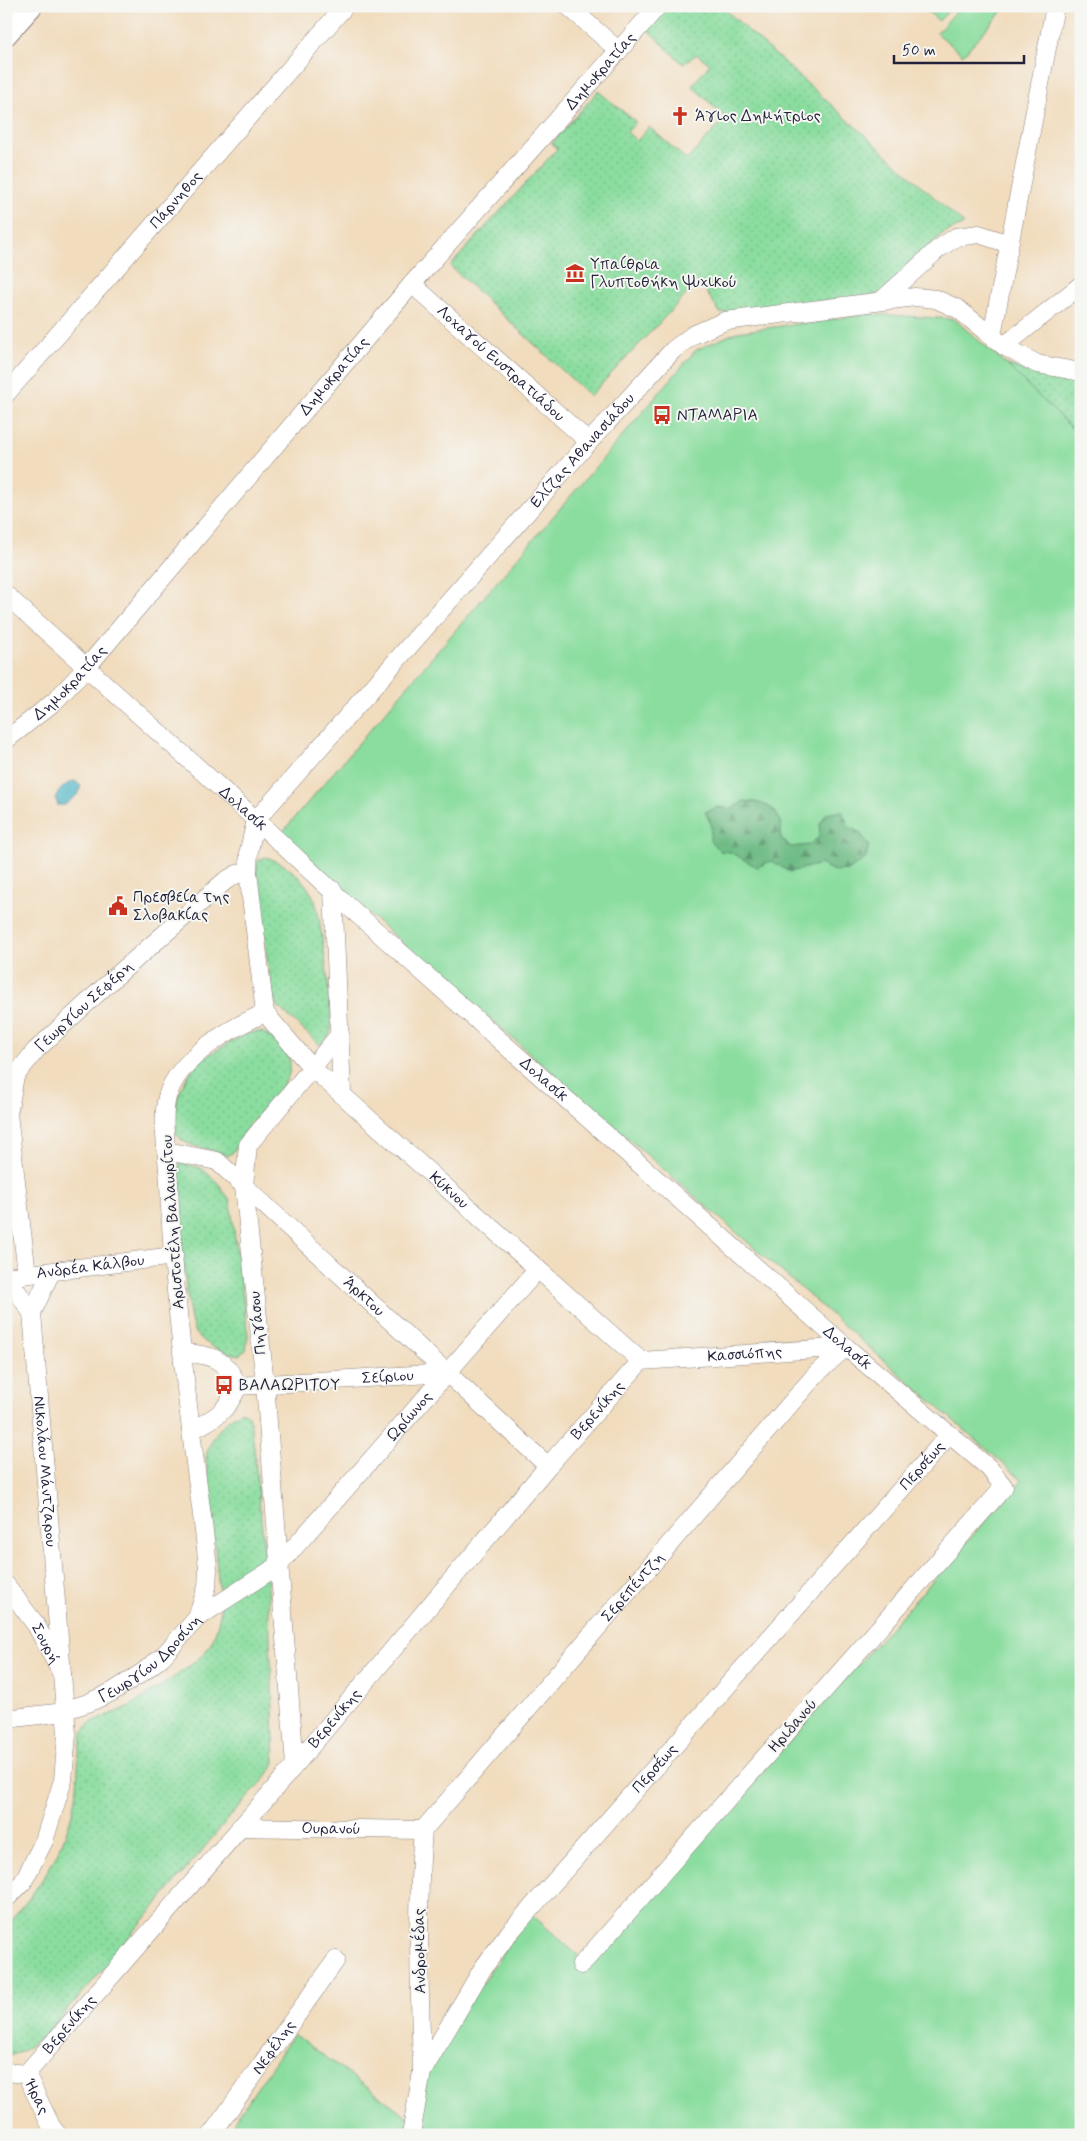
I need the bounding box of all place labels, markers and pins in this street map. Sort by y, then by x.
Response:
church icon: Άγιος Δημήτριος [669,105,691,127]
place label: Άγιος Δημήτριος [695,106,821,127]
place label: Υπαίθρια Γλυπτοθήκη Ψυχικού [590,254,737,293]
museum icon: Υπαίθρια Γλυπτοθήκη Ψυχικού [564,262,586,284]
bus stop icon: ΝΤΑΜΑΡΙΑ [651,404,673,426]
place label: ΝΤΑΜΑΡΙΑ [677,405,758,426]
place label: Πρεσβεία της Σλοβακίας [133,887,229,926]
public building icon: Πρεσβεία της Σλοβακίας [107,895,129,917]
bus stop icon: ΒΑΛΑΩΡΙΤΟΥ [213,1374,235,1396]
place label: ΒΑΛΑΩΡΙΤΟΥ [239,1375,340,1396]

